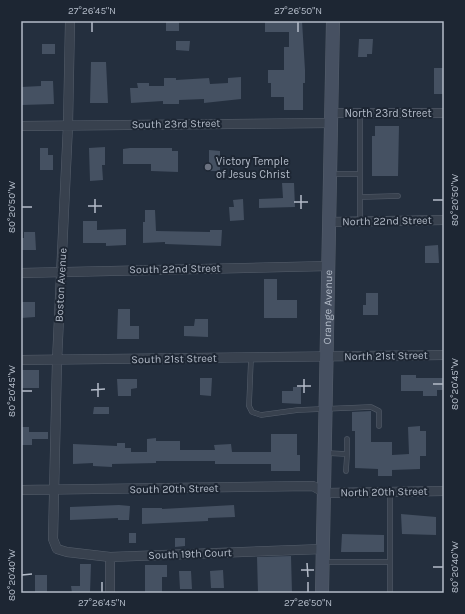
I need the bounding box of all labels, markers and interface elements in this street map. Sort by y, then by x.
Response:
text: 27°26'45"N [68,5,116,17]
text: 27°26'50"N [274,5,322,17]
street label: North 23rd Street [344,107,432,120]
street label: South 23rd Street [131,117,221,131]
place label: Victory Temple of Jesus Christ [216,155,290,181]
marker: Victory Temple of Jesus Christ [203,162,213,172]
text: 80°20'50"W [449,174,461,226]
text: 80°20'50"W [6,181,18,233]
street label: North 22nd Street [342,214,432,228]
street label: Boston Avenue [53,247,69,322]
street label: South 22nd Street [129,262,221,276]
street label: Orange Avenue [320,269,335,344]
street label: North 21st Street [344,349,428,363]
street label: South 21st Street [131,352,217,366]
text: 80°20'45"W [449,358,461,410]
text: 80°20'45"W [6,365,18,417]
street label: South 20th Street [129,482,219,496]
street label: North 20th Street [340,485,428,499]
text: 80°20'40"W [449,541,461,593]
street label: South 19th Court [148,546,232,562]
text: 80°20'40"W [6,549,18,601]
text: 27°26'45"N [78,597,126,609]
text: 27°26'50"N [284,597,332,609]

